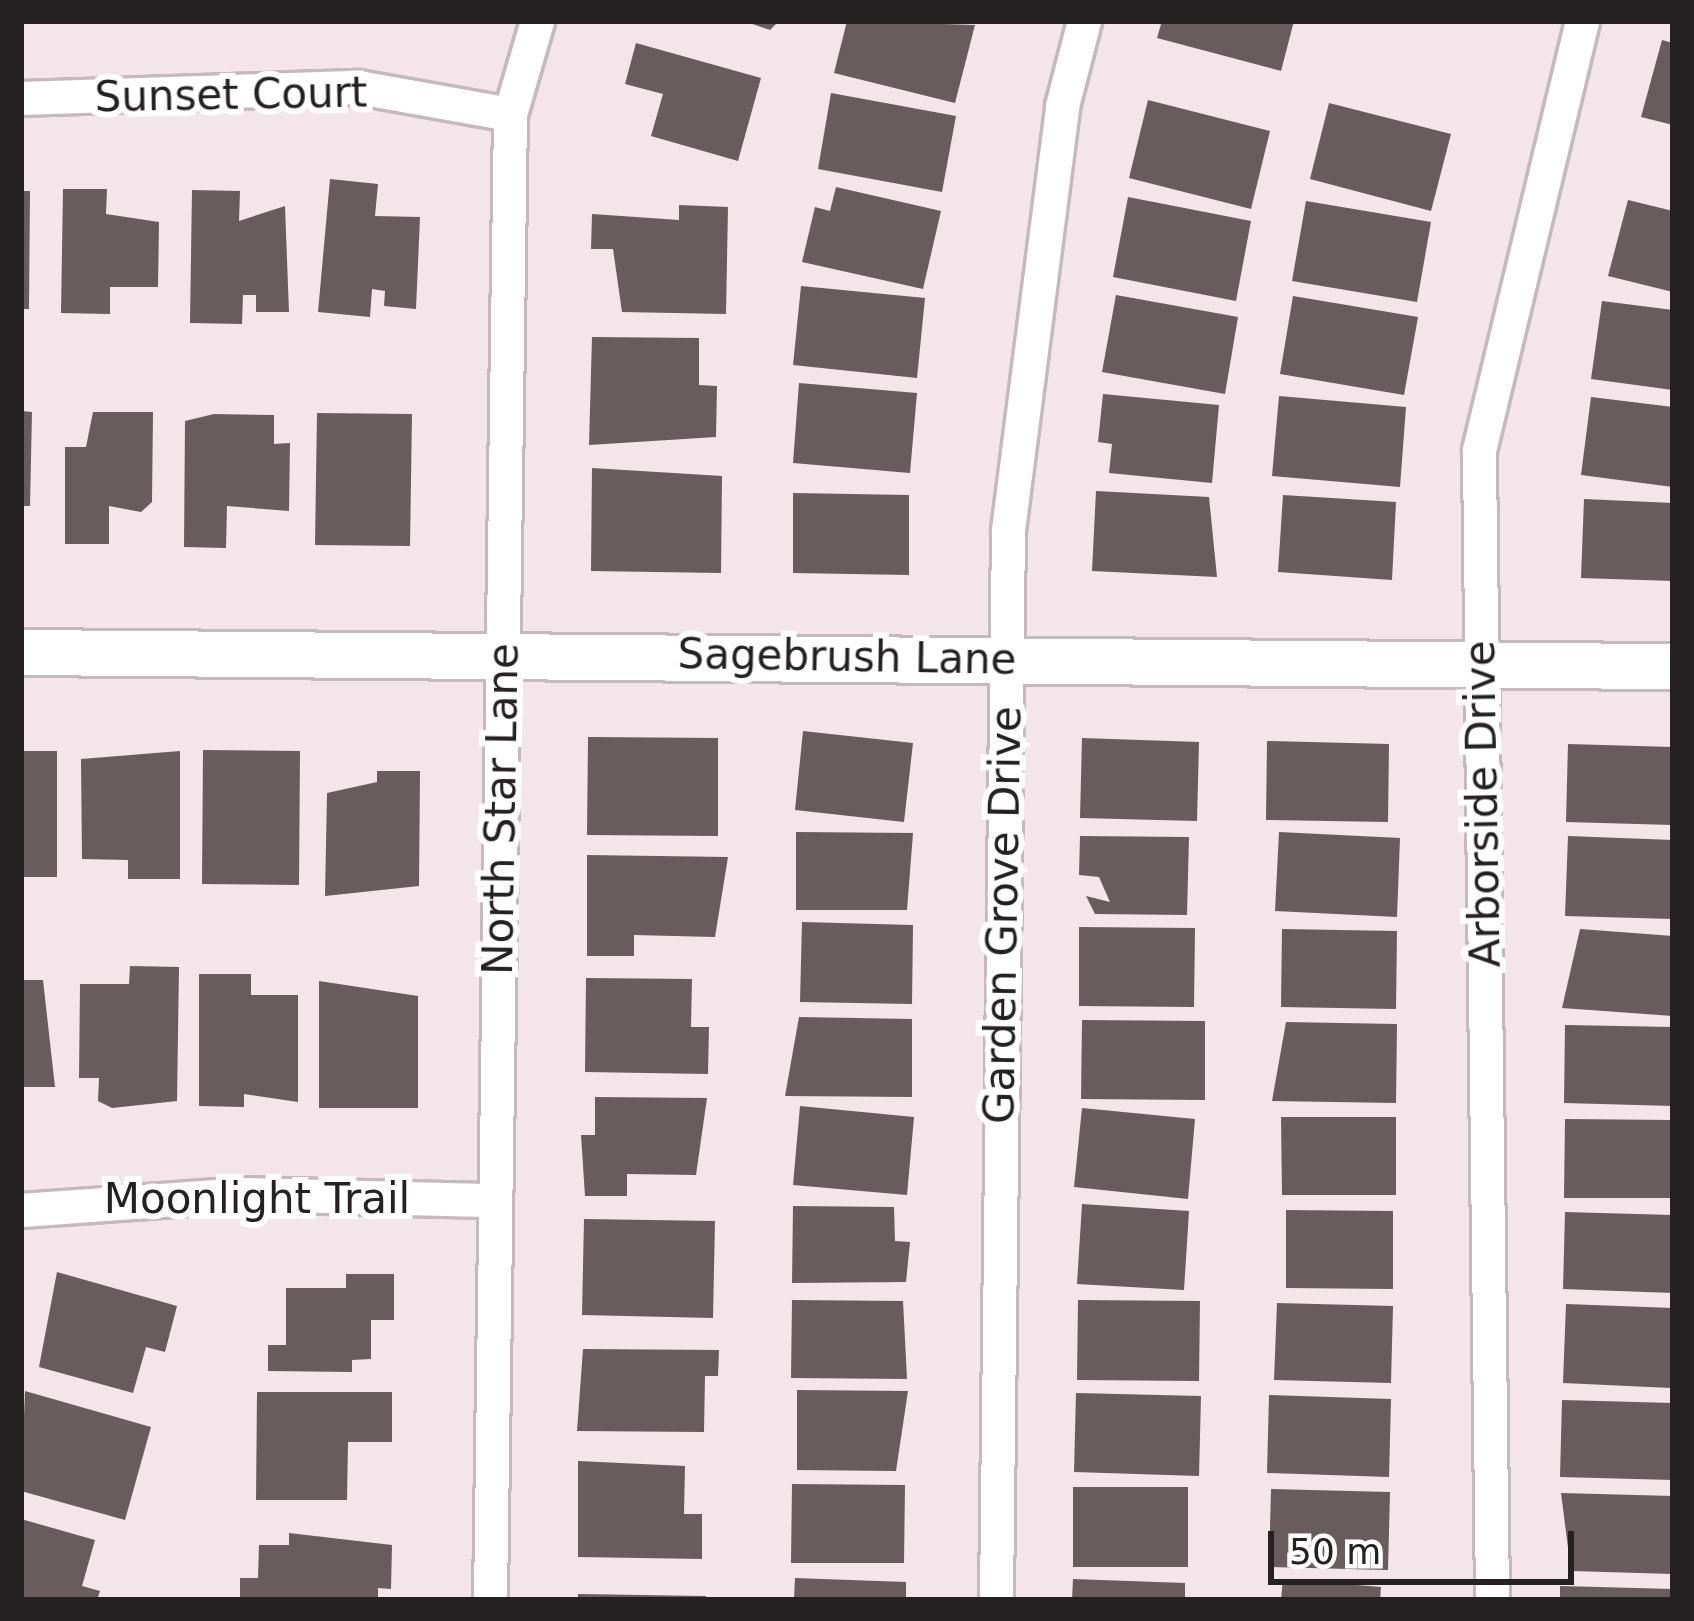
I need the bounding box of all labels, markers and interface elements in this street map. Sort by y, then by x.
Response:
street label: Sunset Court [94,67,368,123]
street label: Sagebrush Lane [677,629,1017,685]
street label: Arborside Drive [1455,640,1511,968]
street label: North Star Lane [473,643,529,975]
street label: Garden Grove Drive [974,706,1032,1124]
street label: Moonlight Trail [104,1174,410,1224]
scale bar [1274,1507,1580,1581]
text: 50 m [1289,1531,1381,1572]

